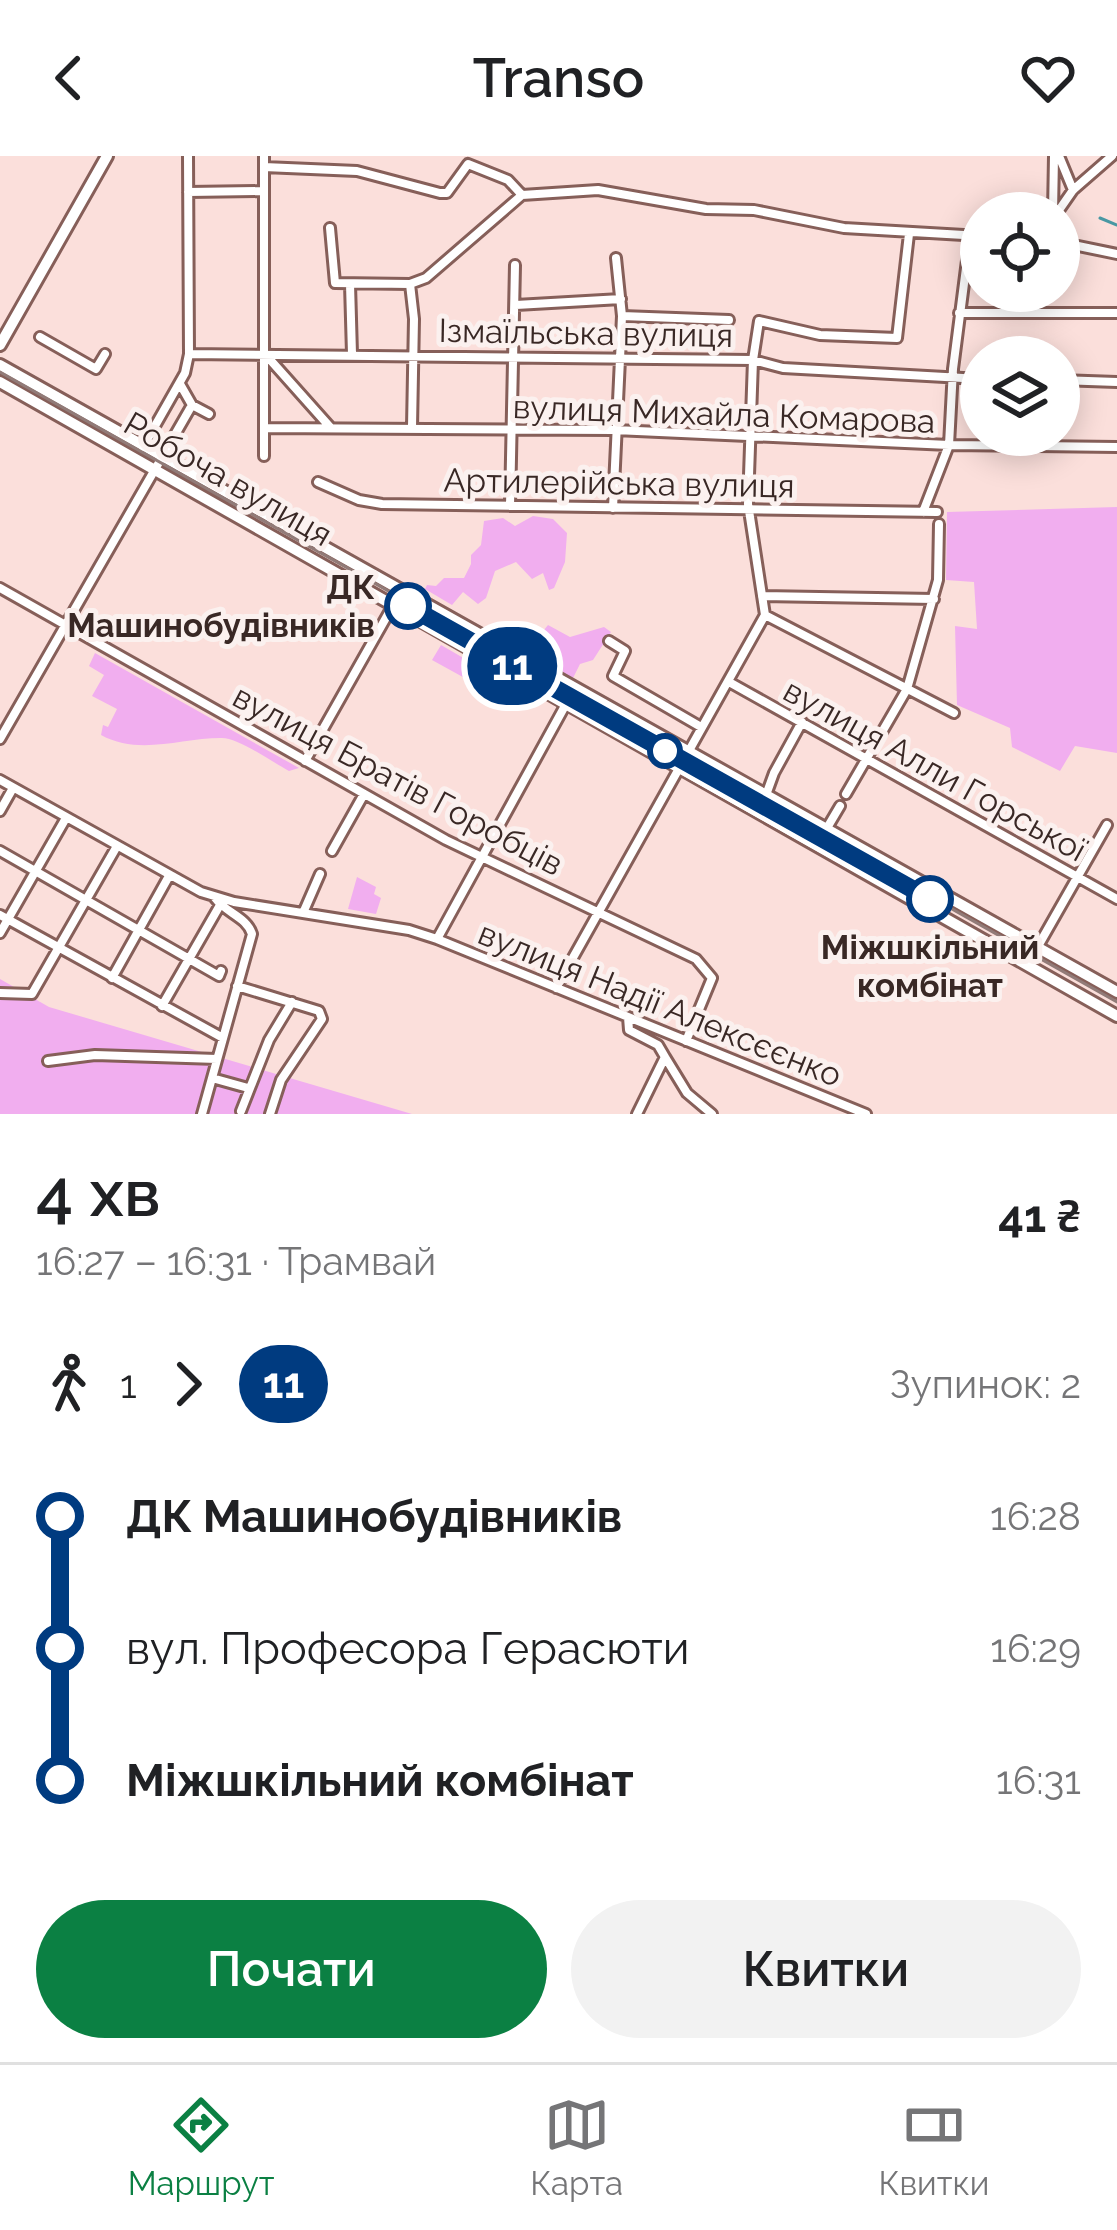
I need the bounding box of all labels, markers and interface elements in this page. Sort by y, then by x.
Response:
icon: back [36,45,102,111]
icon: heart [1015,45,1081,111]
text: Transo [473,46,644,110]
map controls [960,192,1080,456]
button: locate [960,192,1080,312]
street label: Ізмаїльська вулиця [438,311,734,355]
button: layers [960,336,1080,456]
street label: вулиця Михайла Комарова [512,387,936,441]
street label: Робоча вулиця [117,404,339,554]
street label: Артилерійська вулиця [443,460,795,506]
place label: ДК Машинобудівників [67,568,375,645]
marker: ДК Машинобудівників [386,584,430,628]
line badge: 11 [458,627,566,705]
text: 11 [491,641,533,690]
street label: вулиця Алли Горської [777,671,1093,869]
street label: вулиця Братів Горобців [226,676,570,884]
unlabelled marker [649,735,681,767]
marker: Міжшкільний комбінат [908,877,952,921]
street label: вулиця Надії Алексєєнко [473,913,847,1095]
place label: Міжшкільний комбінат [821,928,1039,1005]
text: 4 хв [36,1154,161,1231]
text: 41 ₴ [998,1190,1081,1243]
text: 16:27 – 16:31 · Трамвай [36,1238,436,1284]
icon: walk [36,1351,102,1417]
icon: forward [155,1351,221,1417]
text: 11 [263,1359,304,1408]
text: 1 [120,1361,137,1407]
text: Зупинок: 2 [889,1361,1081,1407]
text: ДК Машинобудівників [126,1490,622,1543]
text: 16:28 [990,1493,1081,1539]
text: вул. Професора Герасюти [126,1622,689,1675]
text: 16:29 [990,1625,1081,1671]
text: Міжшкільний комбінат [126,1754,634,1807]
text: 16:31 [996,1757,1081,1803]
button: Почати [36,1900,547,2038]
button: Квитки [571,1900,1081,2038]
tab: Маршрут [128,2092,275,2203]
tab: Карта [530,2092,623,2203]
tab: Квитки [879,2092,989,2203]

